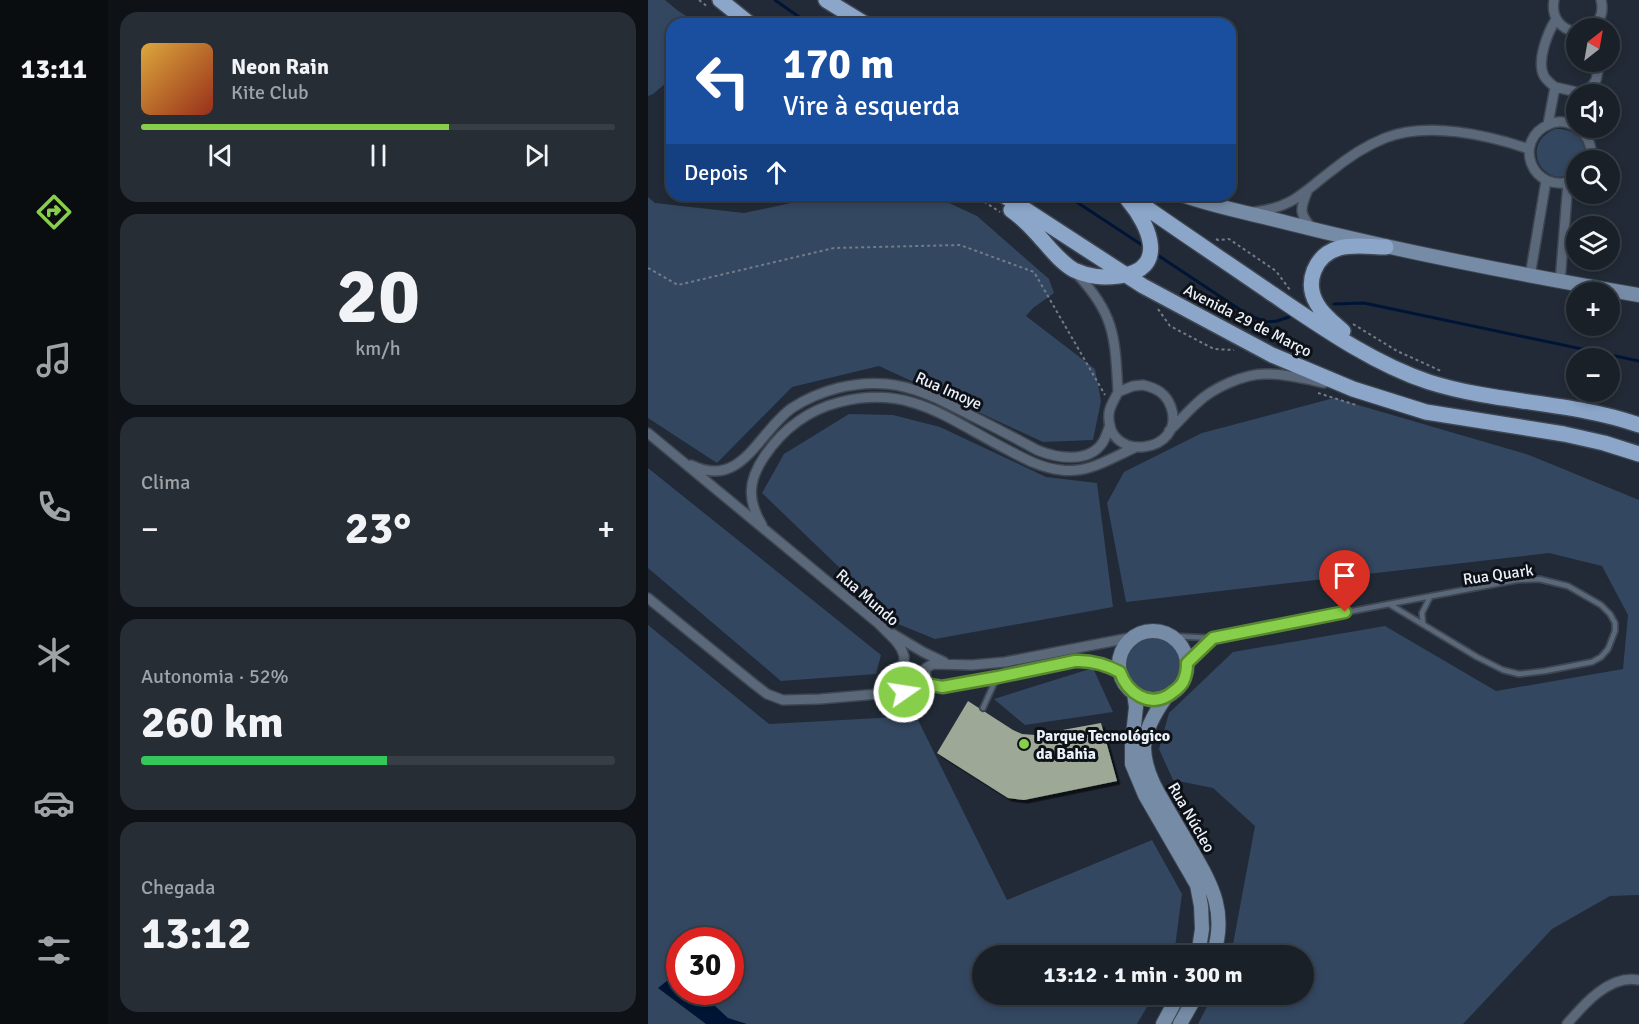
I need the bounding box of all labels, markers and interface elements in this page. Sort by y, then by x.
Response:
north arrow [1566,18,1620,72]
map controls [1566,18,1620,402]
text: 170 m [783,39,894,90]
icon: left [684,42,762,120]
text: 13:11 [21,53,87,86]
text: Neon Rain [231,53,329,80]
text: Kite Club [231,80,309,105]
button: sound [1566,84,1620,138]
text: Vire à esquerda [783,90,960,123]
icon: previous [204,139,237,172]
icon: pause [362,139,395,172]
icon: next [520,139,553,172]
button: search [1566,150,1620,204]
icon: ahead [760,156,793,189]
text: Depois [684,159,748,186]
icon: directions [33,191,75,233]
button: layers [1566,216,1620,270]
text: 20 [336,249,420,345]
street label: Avenida 29 de Março [1180,280,1315,362]
button: + [1566,282,1620,336]
text: km/h [355,336,401,361]
icon: music [33,339,75,381]
button: − [1566,348,1620,402]
street label: Rua Imoye [912,367,985,414]
text: Clima [141,470,190,495]
icon: phone [33,486,75,528]
text: 23° [345,501,411,556]
text: − [141,509,159,550]
text: + [597,509,615,550]
pin [1319,550,1370,612]
icon: arrive [1328,559,1361,592]
street label: Rua Quark [1462,560,1535,590]
street label: Rua Mundo [832,565,903,631]
icon: climate [33,634,75,676]
position arrow [872,660,936,724]
text: Autonomia · 52% [141,664,289,689]
text: 260 km [141,695,284,750]
place label: Parque Tecnológico da Bahia [1036,726,1170,764]
marker: Parque Tecnológico da Bahia [1017,737,1031,751]
street label: Rua Núcleo [1163,779,1219,856]
icon: car [33,782,75,824]
text: Chegada [141,875,215,900]
text: 13:12 [141,906,251,961]
speed limit sign: 30 [666,927,744,1005]
icon: filters [33,929,75,971]
text: 13:12 · 1 min · 300 m [1043,961,1243,988]

